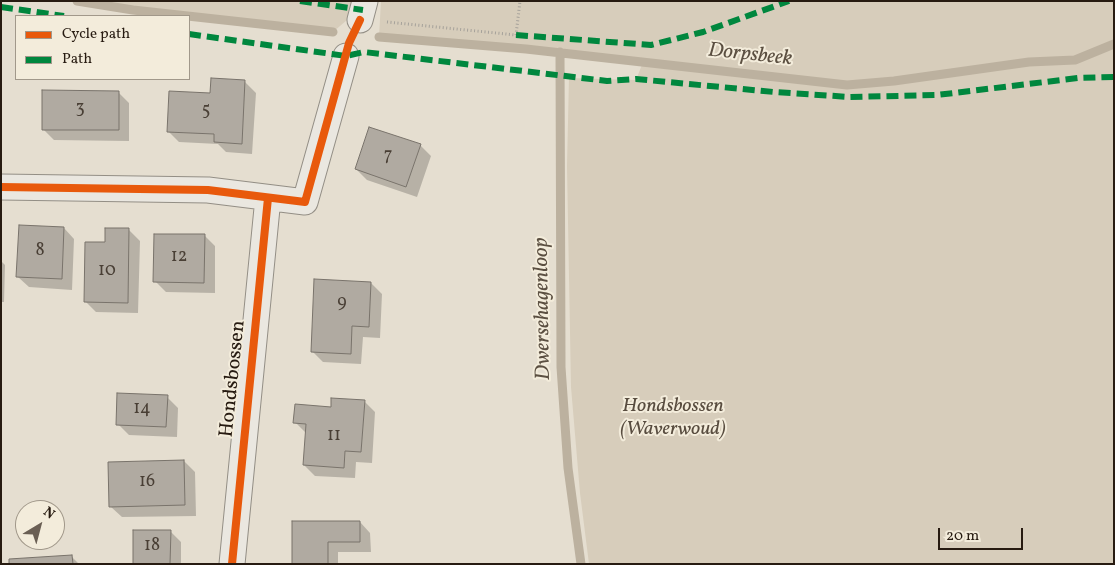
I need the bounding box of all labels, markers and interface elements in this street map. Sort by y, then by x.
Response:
legend [15,15,190,80]
text: Cycle path [62,24,130,45]
water label: Dorpsbeek [707,39,793,73]
text: Path [62,49,92,70]
house number: 3 [75,99,85,121]
house number: 5 [202,101,210,123]
house number: 7 [384,146,392,168]
water label: Dwersehagenloop [530,238,558,380]
house number: 8 [35,241,45,263]
house number: 12 [171,247,187,269]
house number: 10 [98,261,116,283]
house number: 9 [337,293,347,315]
street label: Hondsbossen [216,319,252,439]
park label: Hondsbossen (Waverwoud) [620,395,726,442]
house number: 14 [133,399,151,421]
house number: 11 [327,426,341,448]
house number: 16 [139,472,155,494]
north arrow [15,500,65,550]
text: N [39,503,58,524]
scale bar [940,518,1025,550]
text: 20 m [946,526,979,547]
house number: 18 [144,536,160,558]

